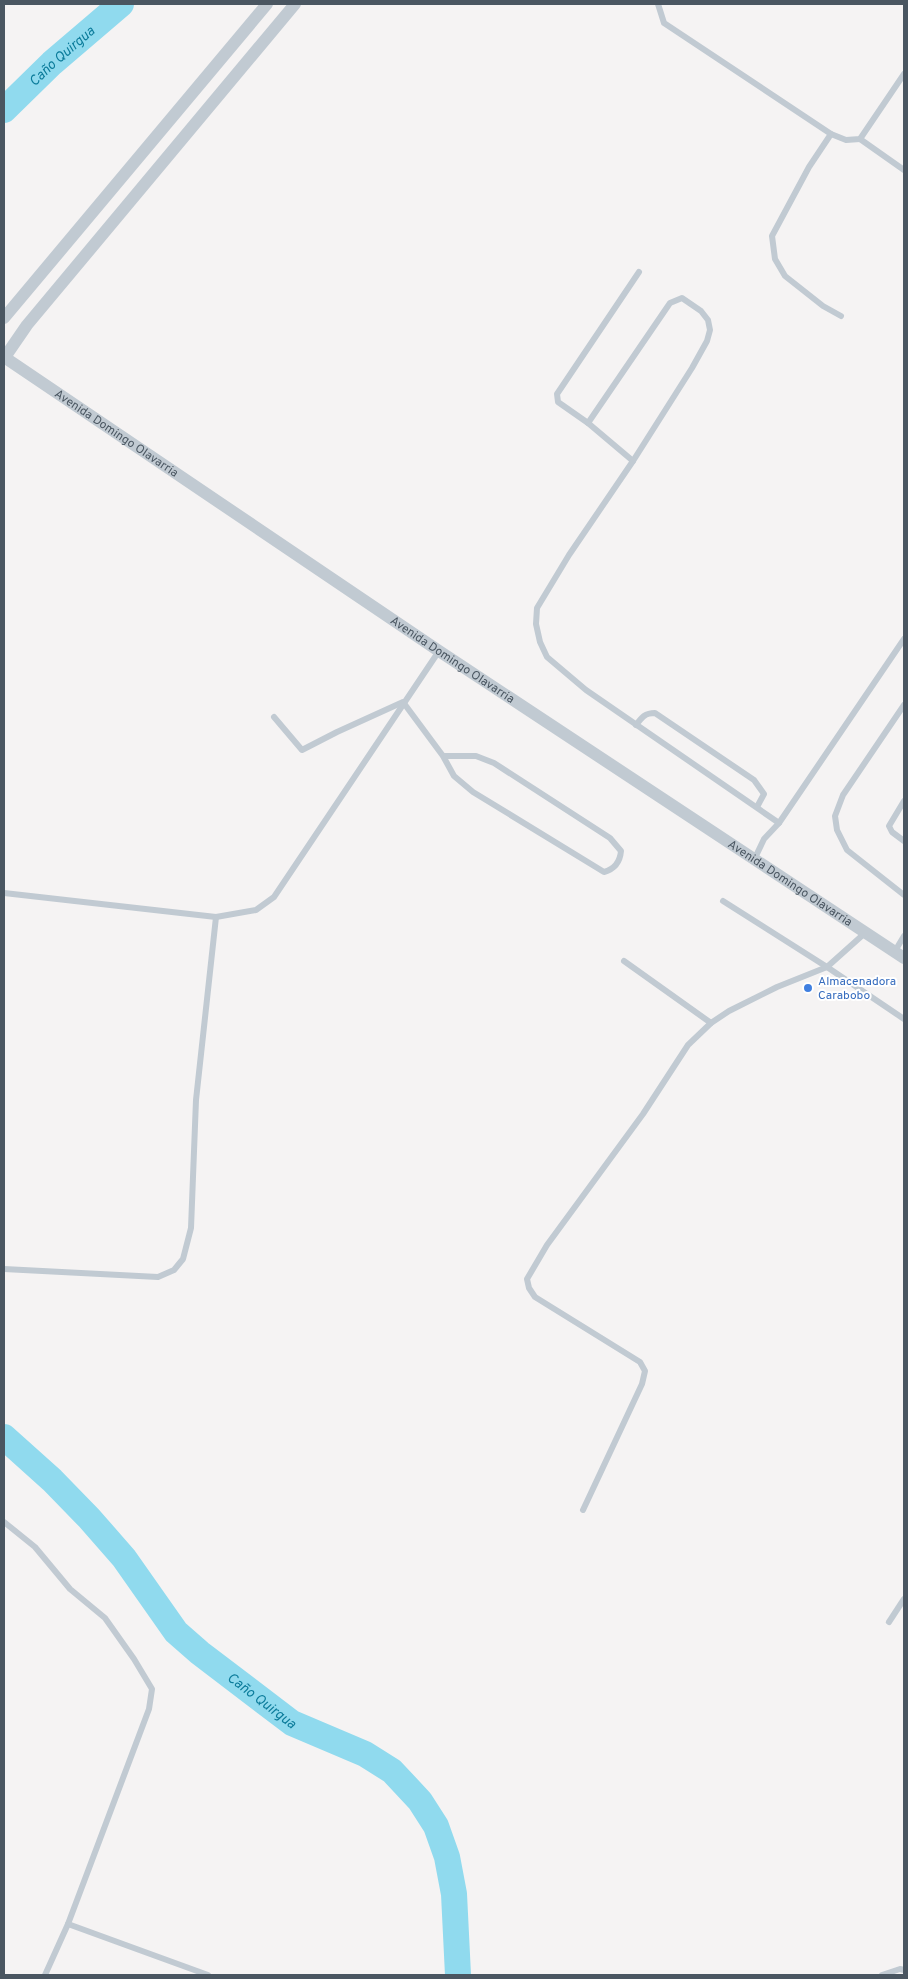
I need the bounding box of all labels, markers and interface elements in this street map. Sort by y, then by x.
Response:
water label: Caño Quirgua [26,23,99,91]
street label: Avenida Domingo Olavarria [51,386,181,482]
street label: Avenida Domingo Olavarria [387,613,517,708]
street label: Avenida Domingo Olavarria [724,837,855,931]
place label: Almacenadora Carabobo [818,974,896,1004]
marker: Almacenadora Carabobo [802,982,814,994]
water label: Caño Quirgua [223,1670,300,1734]

